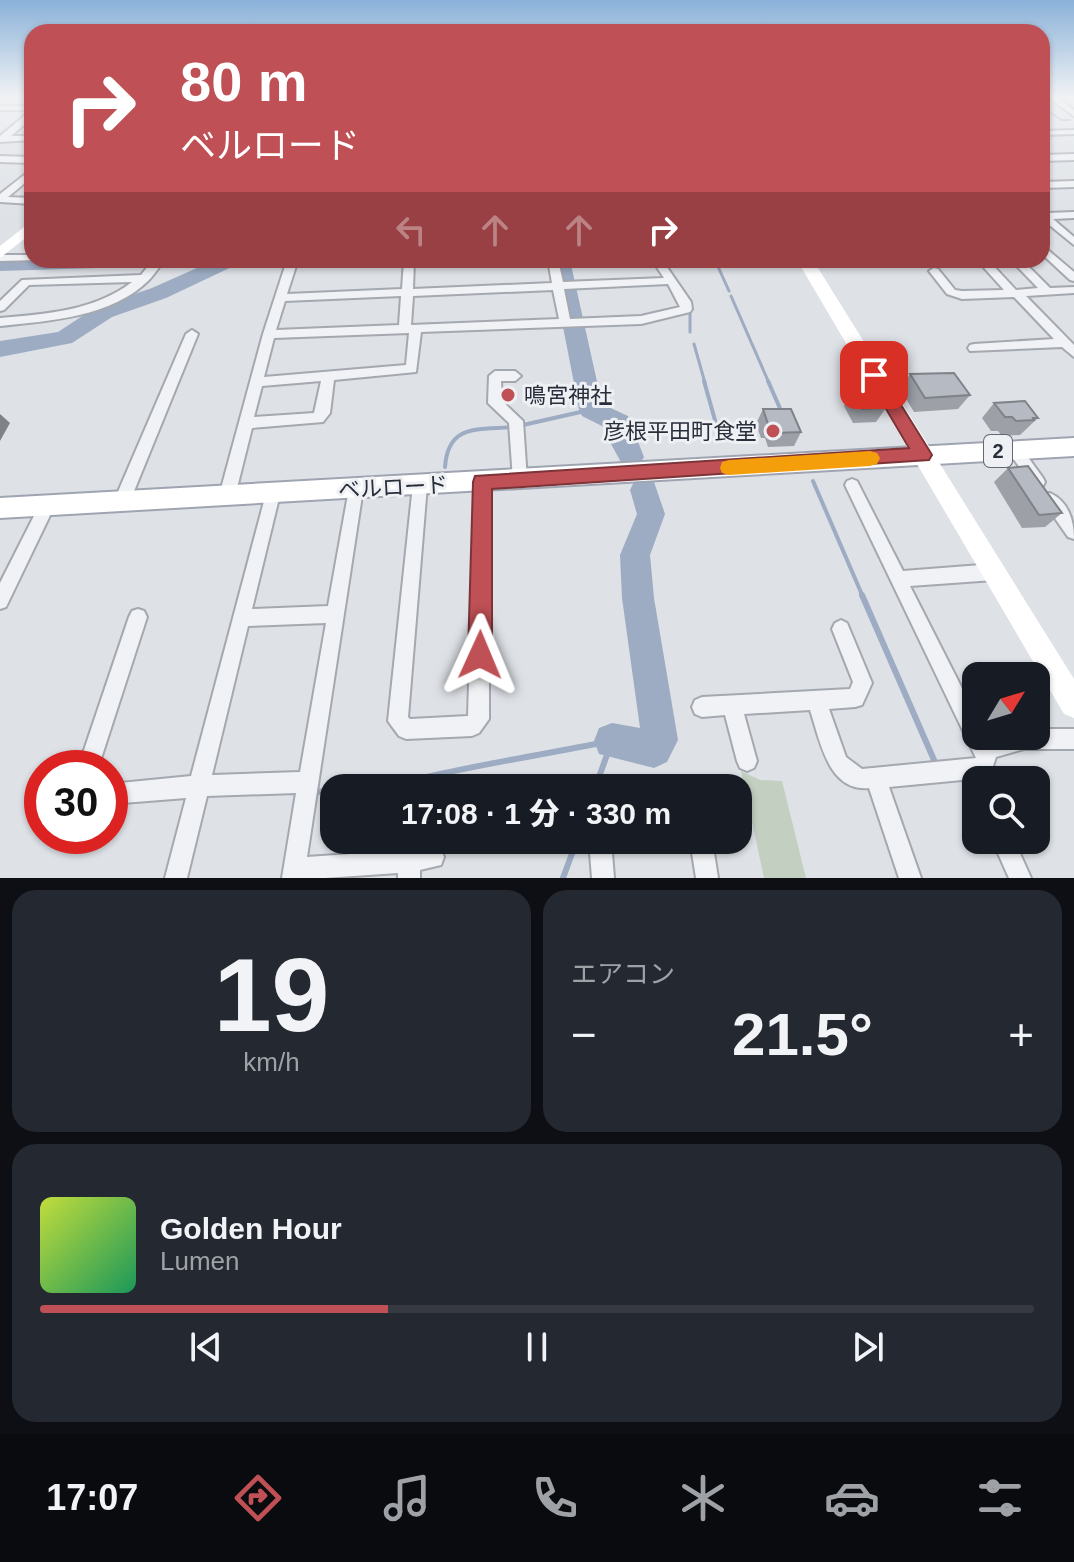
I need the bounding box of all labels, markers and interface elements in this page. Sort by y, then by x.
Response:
text: 80 m [180,50,308,113]
icon: right [48,56,152,160]
text: ベルロード [180,125,360,166]
icon: left [389,208,433,252]
icon: ahead [473,208,517,252]
icon: ahead [557,208,601,252]
icon: right [641,208,685,252]
pin [840,341,908,409]
icon: arrive [852,353,896,397]
place label: 鳴宮神社 [524,383,612,408]
marker: 鳴宮神社 [499,386,517,404]
place label: 彦根平田町食堂 [603,419,757,444]
marker: 彦根平田町食堂 [764,422,782,440]
road number: 2 [984,435,1012,467]
street label: ベルロード [337,472,449,503]
position arrow [438,613,522,697]
north arrow [962,662,1050,750]
map controls [962,662,1050,854]
speed limit sign: 30 [24,750,128,854]
button: search [962,766,1050,854]
text: 17:08 · 1 分 · 330 m [401,797,671,830]
text: 19 [214,937,329,1053]
text: エアコン [571,959,675,989]
text: 21.5° [732,1001,873,1068]
text: − [571,1010,597,1059]
text: + [1008,1010,1034,1059]
text: km/h [243,1047,300,1077]
text: Golden Hour [160,1212,342,1245]
text: Lumen [160,1246,240,1276]
icon: previous [184,1325,228,1369]
icon: pause [515,1325,559,1369]
icon: next [846,1325,890,1369]
icon: directions [230,1470,286,1526]
icon: music [379,1470,435,1526]
icon: phone [527,1470,583,1526]
icon: climate [675,1470,731,1526]
icon: car [824,1470,880,1526]
icon: filters [972,1470,1028,1526]
text: 17:07 [46,1477,138,1518]

